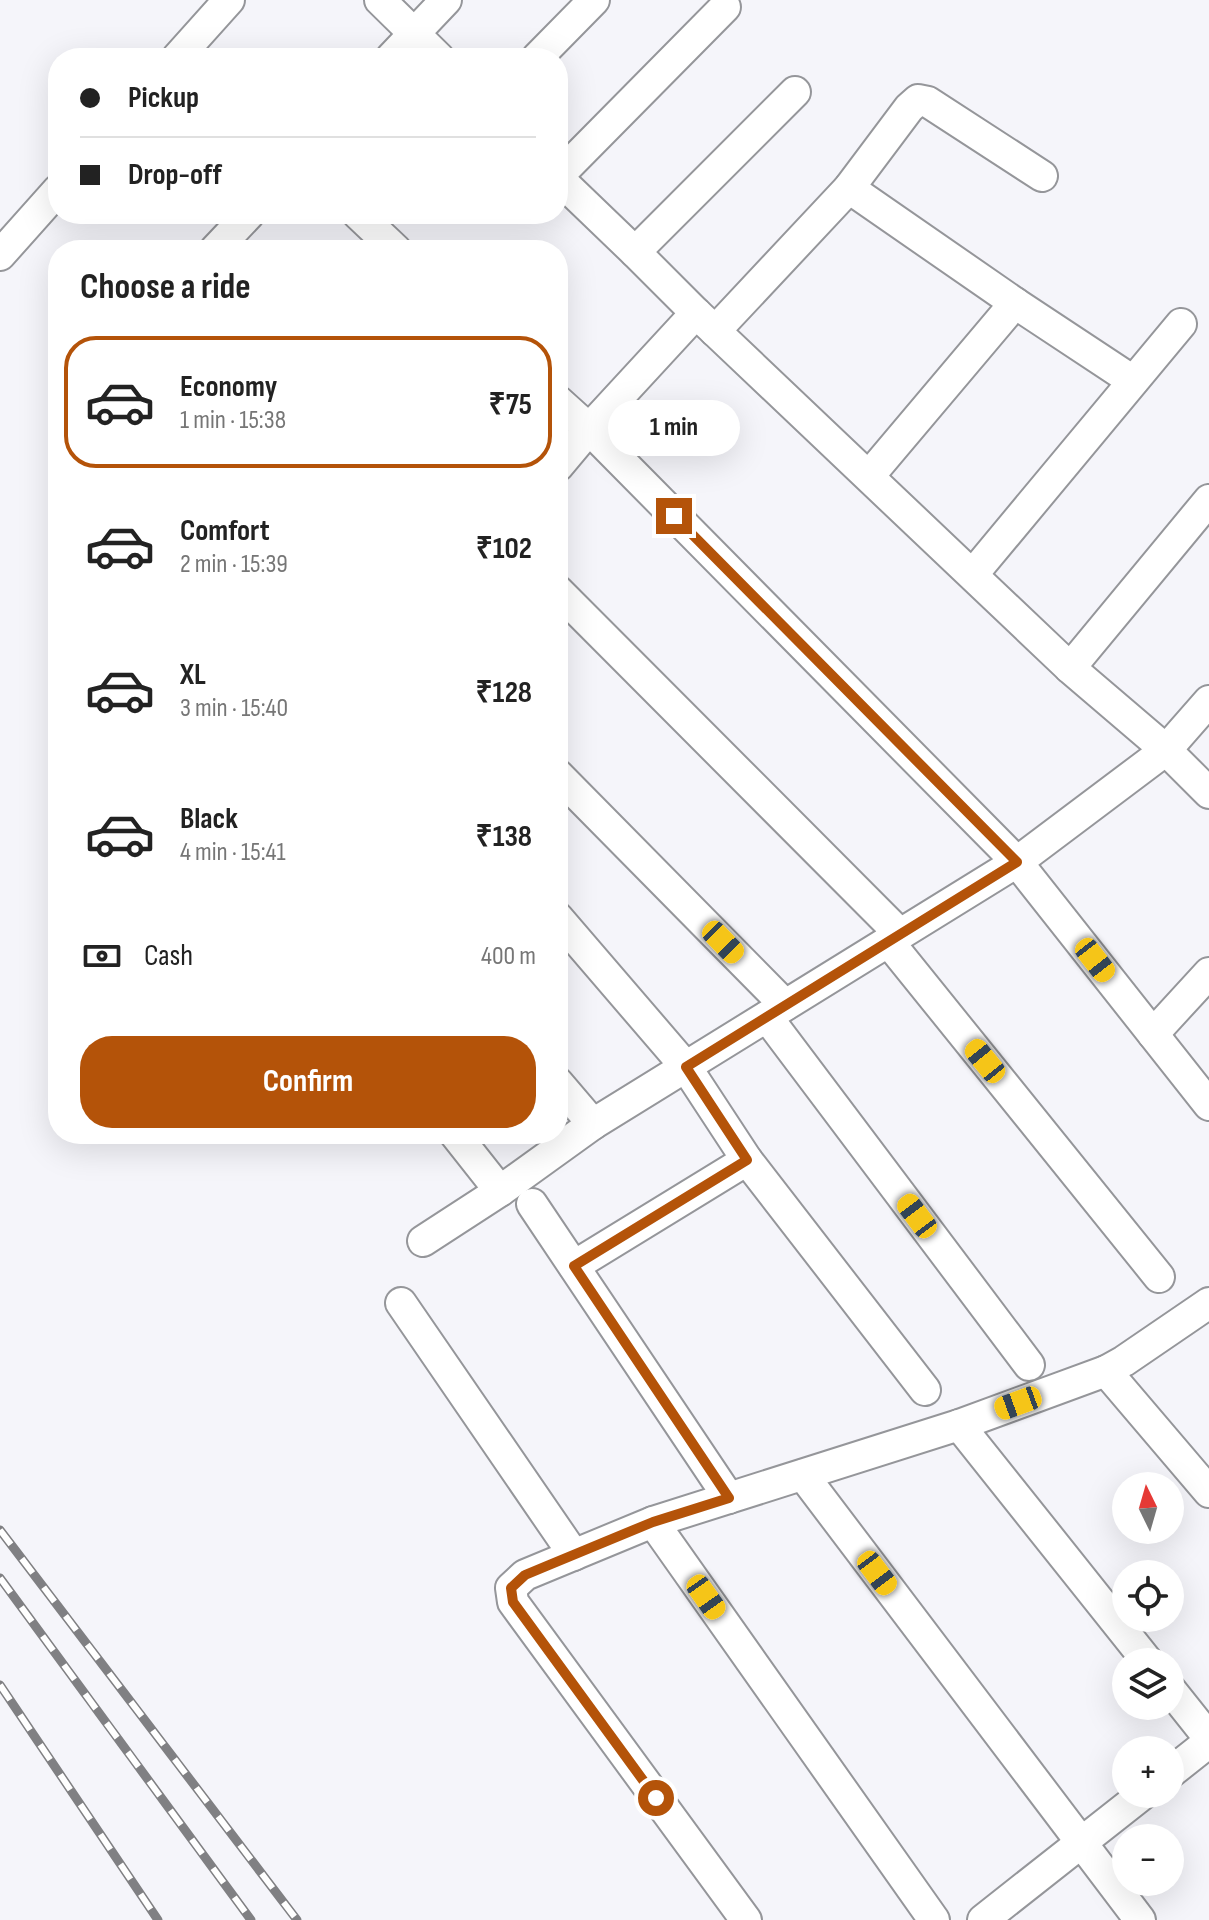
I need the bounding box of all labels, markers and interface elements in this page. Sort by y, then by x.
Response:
text: Pickup [128,80,199,116]
text: Drop-off [128,157,222,193]
text: Choose a ride [80,266,251,309]
icon: car [84,366,156,438]
text: Economy [180,369,277,405]
text: ₹75 [489,387,532,423]
callout: 1 min [608,400,740,456]
text: 1 min · 15:38 [180,405,286,436]
text: 1 min [650,412,698,443]
route end [656,498,692,534]
icon: car [84,510,156,582]
text: Comfort [180,513,270,549]
text: ₹102 [476,531,532,567]
text: 2 min · 15:39 [180,549,288,580]
icon: car [84,654,156,726]
text: XL [180,657,206,693]
text: ₹128 [475,675,532,711]
text: 3 min · 15:40 [180,693,288,724]
icon: car [84,798,156,870]
text: Black [180,801,238,837]
text: ₹138 [475,819,532,855]
text: 4 min · 15:41 [180,837,286,868]
car [698,916,748,968]
icon: cash [80,934,124,978]
car [1071,934,1119,986]
text: Cash [144,938,193,974]
text: 400 m [481,941,536,972]
car [961,1035,1009,1087]
button: Confirm [80,1036,536,1128]
car [893,1190,941,1242]
car [991,1384,1045,1422]
north arrow [1112,1472,1184,1544]
map controls [1112,1472,1184,1896]
car [853,1547,901,1599]
button: locate [1112,1560,1184,1632]
car [682,1570,730,1624]
button: layers [1112,1648,1184,1720]
button: + [1112,1736,1184,1808]
route start [638,1780,674,1816]
button: − [1112,1824,1184,1896]

